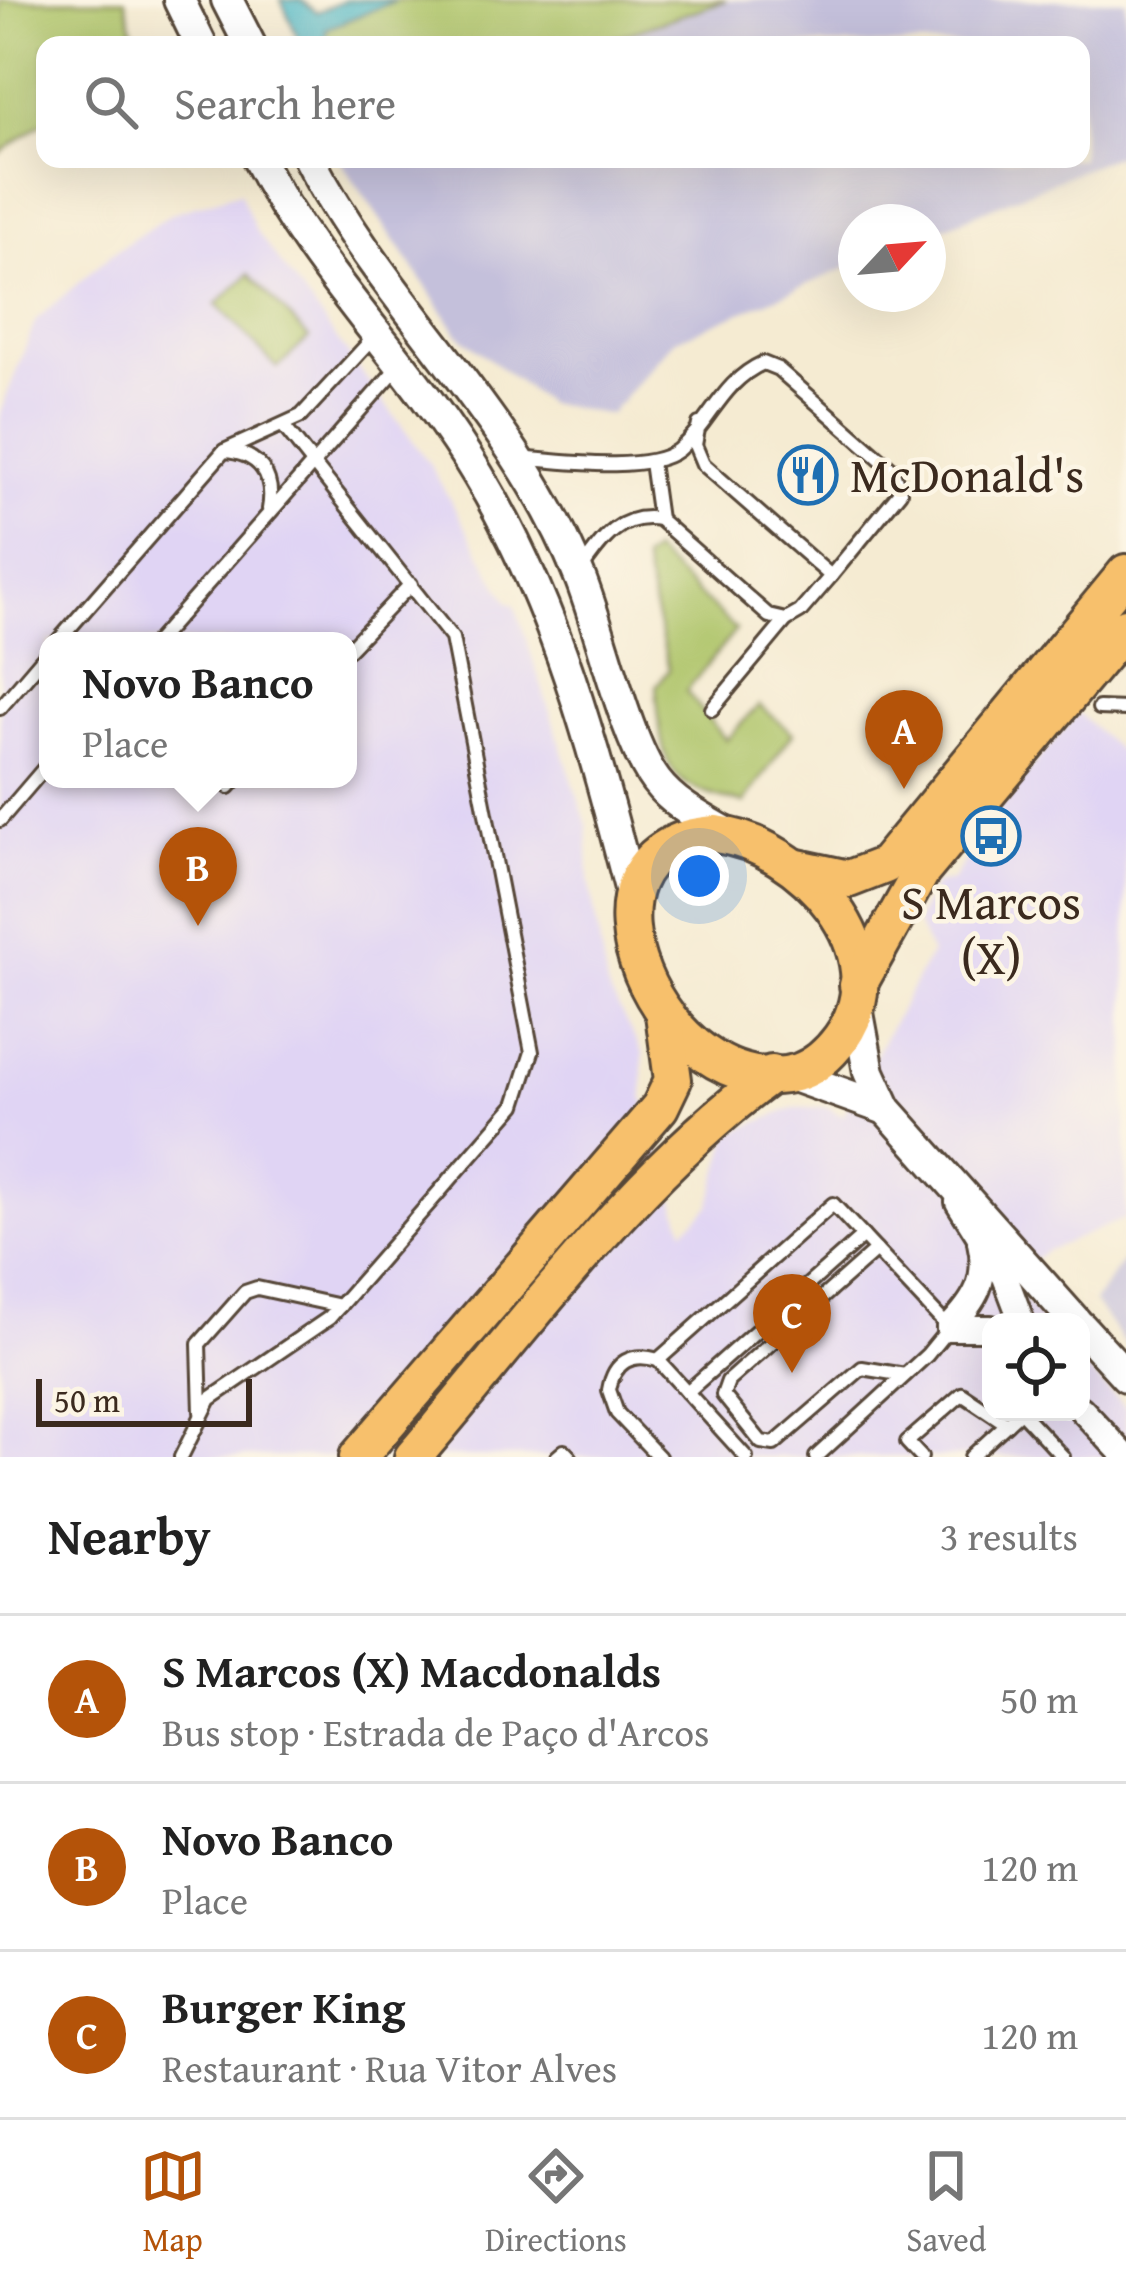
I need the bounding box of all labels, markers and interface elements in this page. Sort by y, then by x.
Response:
search box [36,36,1090,168]
icon: search [78,69,144,135]
text: Search here [174,70,396,135]
north arrow [838,204,946,312]
place label: McDonald's [850,439,1084,510]
restaurant icon: McDonald's [777,444,839,506]
popup [39,632,357,788]
text: Novo Banco [82,649,314,714]
pin: A [865,690,943,789]
text: Place [82,714,168,771]
bus stop icon: S Marcos (X) [960,805,1022,867]
pin: B [159,827,237,926]
your location [669,846,729,906]
place label: S Marcos (X) [901,866,1081,992]
pin: C [753,1274,831,1373]
map controls [982,1313,1090,1421]
button: locate [982,1313,1090,1421]
scale bar [36,1373,252,1426]
text: 50 m [54,1376,120,1424]
text: Nearby [48,1498,211,1573]
text: 3 results [940,1507,1078,1564]
text: S Marcos (X) Macdonalds [162,1638,661,1703]
text: A [75,1670,99,1727]
text: 50 m [1000,1670,1078,1727]
text: Bus stop · Estrada de Paço d'Arcos [162,1703,710,1760]
text: Novo Banco [162,1806,393,1871]
text: B [75,1838,99,1895]
text: 120 m [981,1838,1078,1895]
text: Place [162,1871,248,1928]
text: Burger King [162,1974,405,2039]
text: C [76,2006,98,2063]
text: 120 m [981,2006,1078,2063]
text: Restaurant · Rua Vitor Alves [162,2039,617,2096]
tab: Map [140,2143,206,2263]
tab: Directions [485,2143,627,2263]
tab: Saved [906,2143,986,2263]

